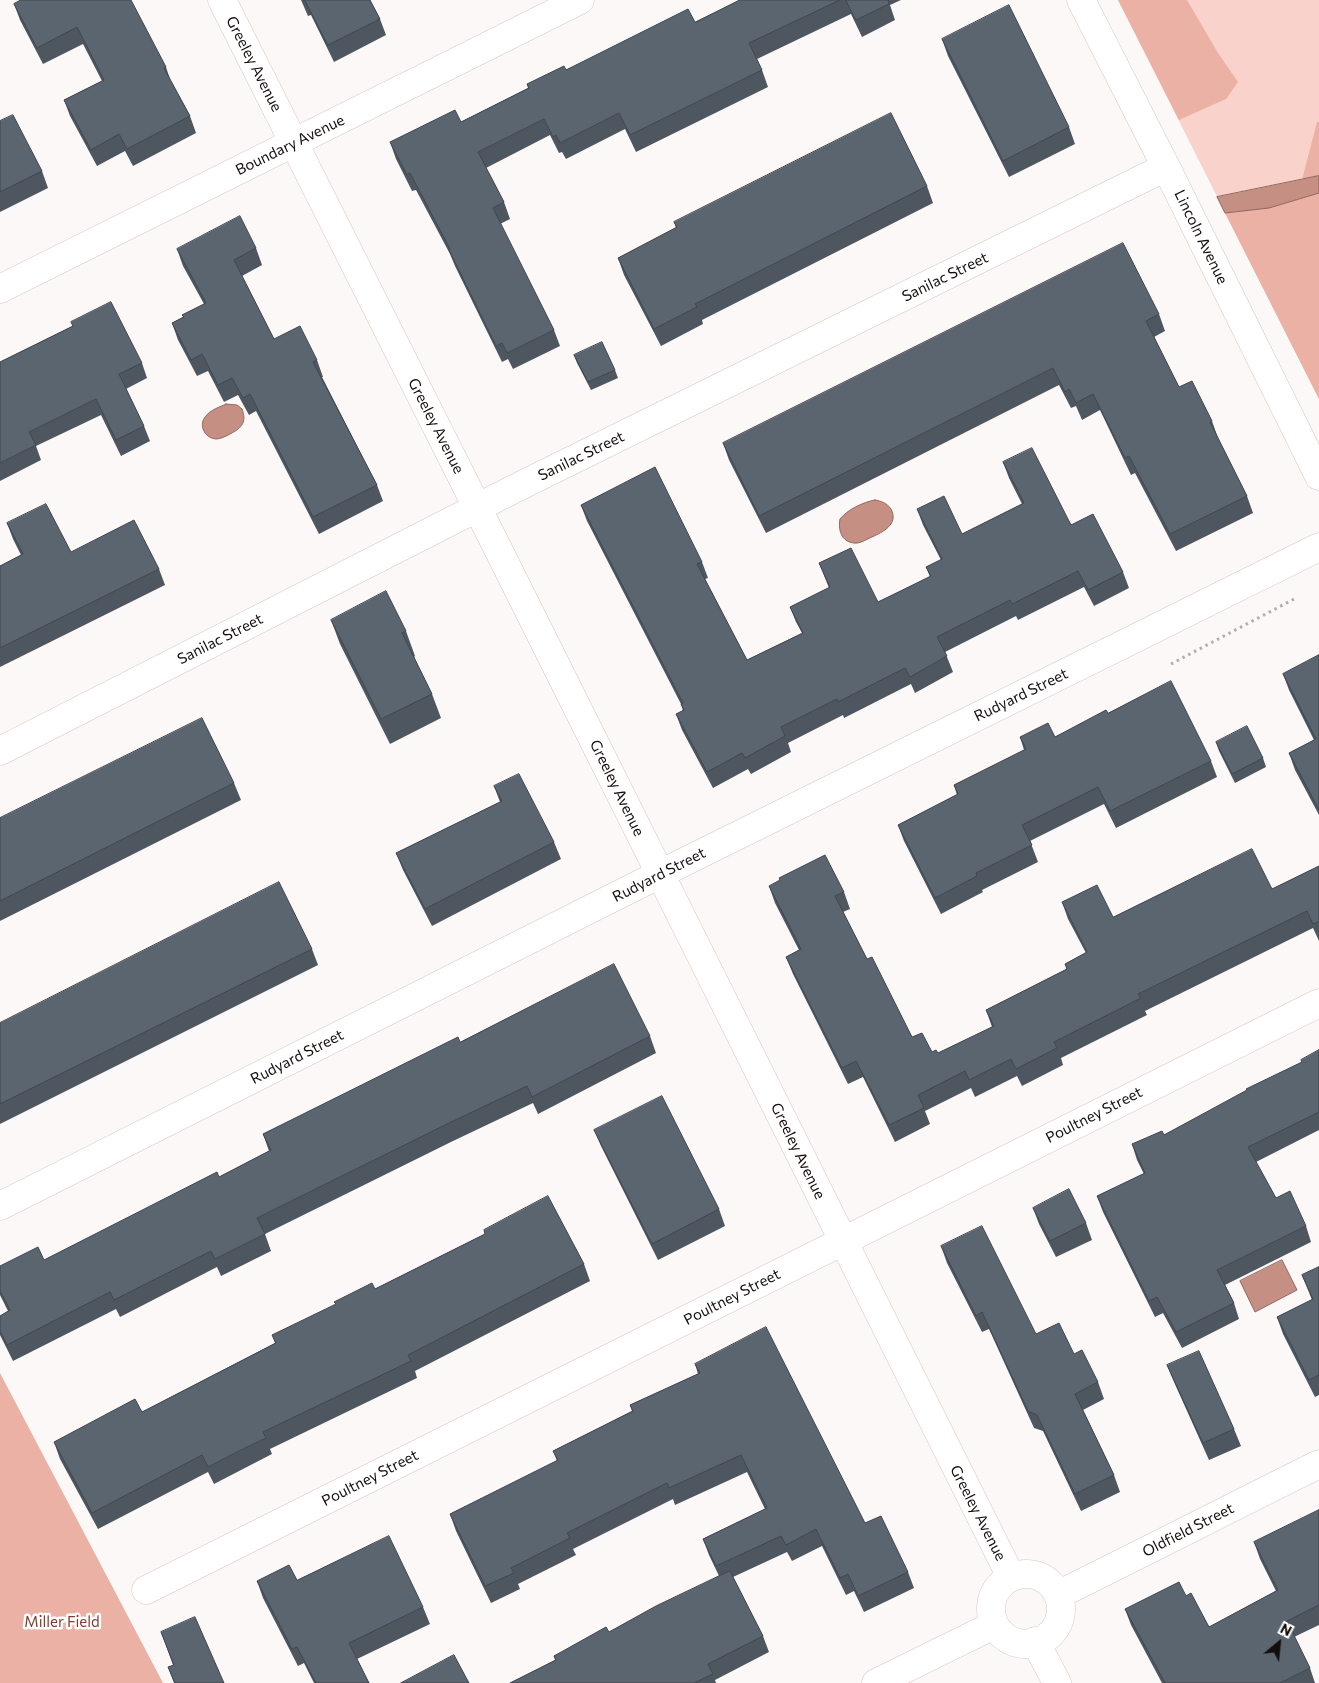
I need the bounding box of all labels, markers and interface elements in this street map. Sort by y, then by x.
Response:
street label: Greeley Avenue [222,13,286,115]
street label: Boundary Avenue [233,111,347,179]
street label: Lincoln Avenue [1170,187,1232,287]
street label: Sanilac Street [899,248,991,306]
street label: Greeley Avenue [404,375,468,477]
street label: Sanilac Street [535,427,627,485]
street label: Sanilac Street [174,610,266,668]
street label: Rudyard Street [971,665,1071,725]
street label: Greeley Avenue [586,737,648,839]
street label: Rudyard Street [609,844,709,906]
street label: Rudyard Street [247,1026,347,1088]
street label: Poultney Street [1043,1083,1145,1147]
street label: Greeley Avenue [767,1100,829,1202]
street label: Poultney Street [681,1265,783,1329]
street label: Poultney Street [319,1446,421,1510]
street label: Greeley Avenue [946,1462,1010,1564]
street label: Oldfield Street [1139,1499,1237,1561]
park label: Miller Field [24,1613,100,1631]
north arrow [1254,1618,1304,1668]
text: N [1278,1619,1295,1639]

